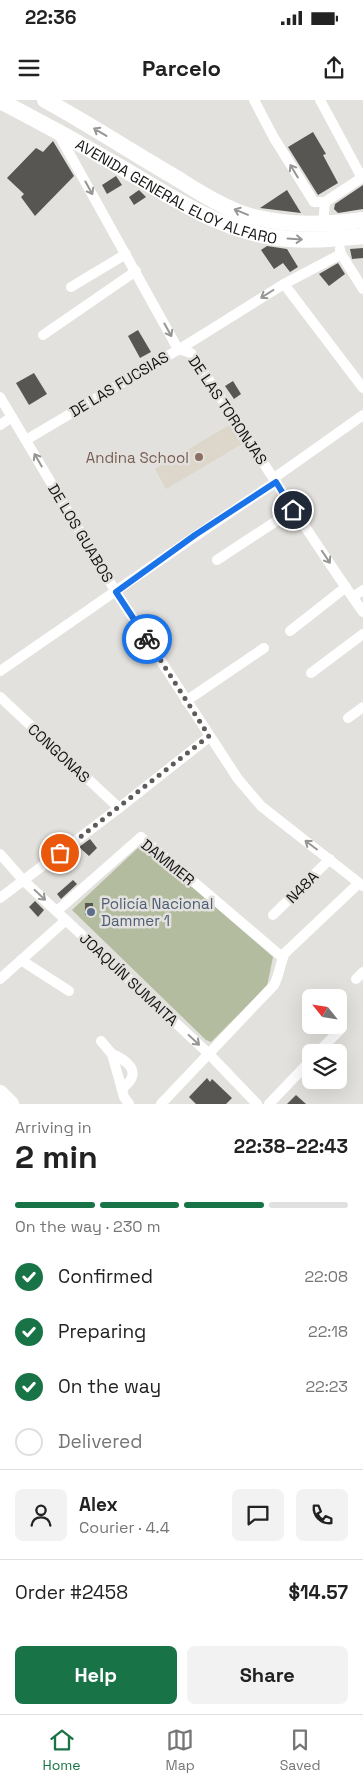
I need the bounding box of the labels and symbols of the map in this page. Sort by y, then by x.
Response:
one-way arrow [93,126,107,136]
street label: AVENIDA GENERAL ELOY ALFARO [72,134,279,247]
one-way arrow [288,164,298,178]
one-way arrow [84,180,94,195]
one-way arrow [234,207,249,216]
one-way arrow [287,234,303,244]
one-way arrow [261,289,275,299]
one-way arrow [163,322,173,337]
street label: DE LAS FUCSIAS [66,347,172,421]
street label: DE LAS TORONJAS [184,352,272,468]
place label: Andina School [86,448,189,467]
marker: Andina School [193,451,205,463]
one-way arrow [32,454,42,468]
street label: DE LOS GUABOS [44,480,118,586]
pin [272,489,314,531]
one-way arrow [321,550,331,564]
courier [122,614,172,664]
street label: CONGONAS [24,719,94,787]
pin [39,832,81,874]
street label: DAMMER [137,835,199,889]
one-way arrow [305,840,318,851]
street label: N48A [282,866,323,907]
one-way arrow [33,889,46,901]
place label: Policía Nacional Dammer 1 [101,894,213,930]
marker: Policía Nacional Dammer 1 [85,906,97,918]
street label: JOAQUÍN SUMAITA [76,928,183,1030]
north arrow [302,989,348,1034]
one-way arrow [188,1034,200,1046]

